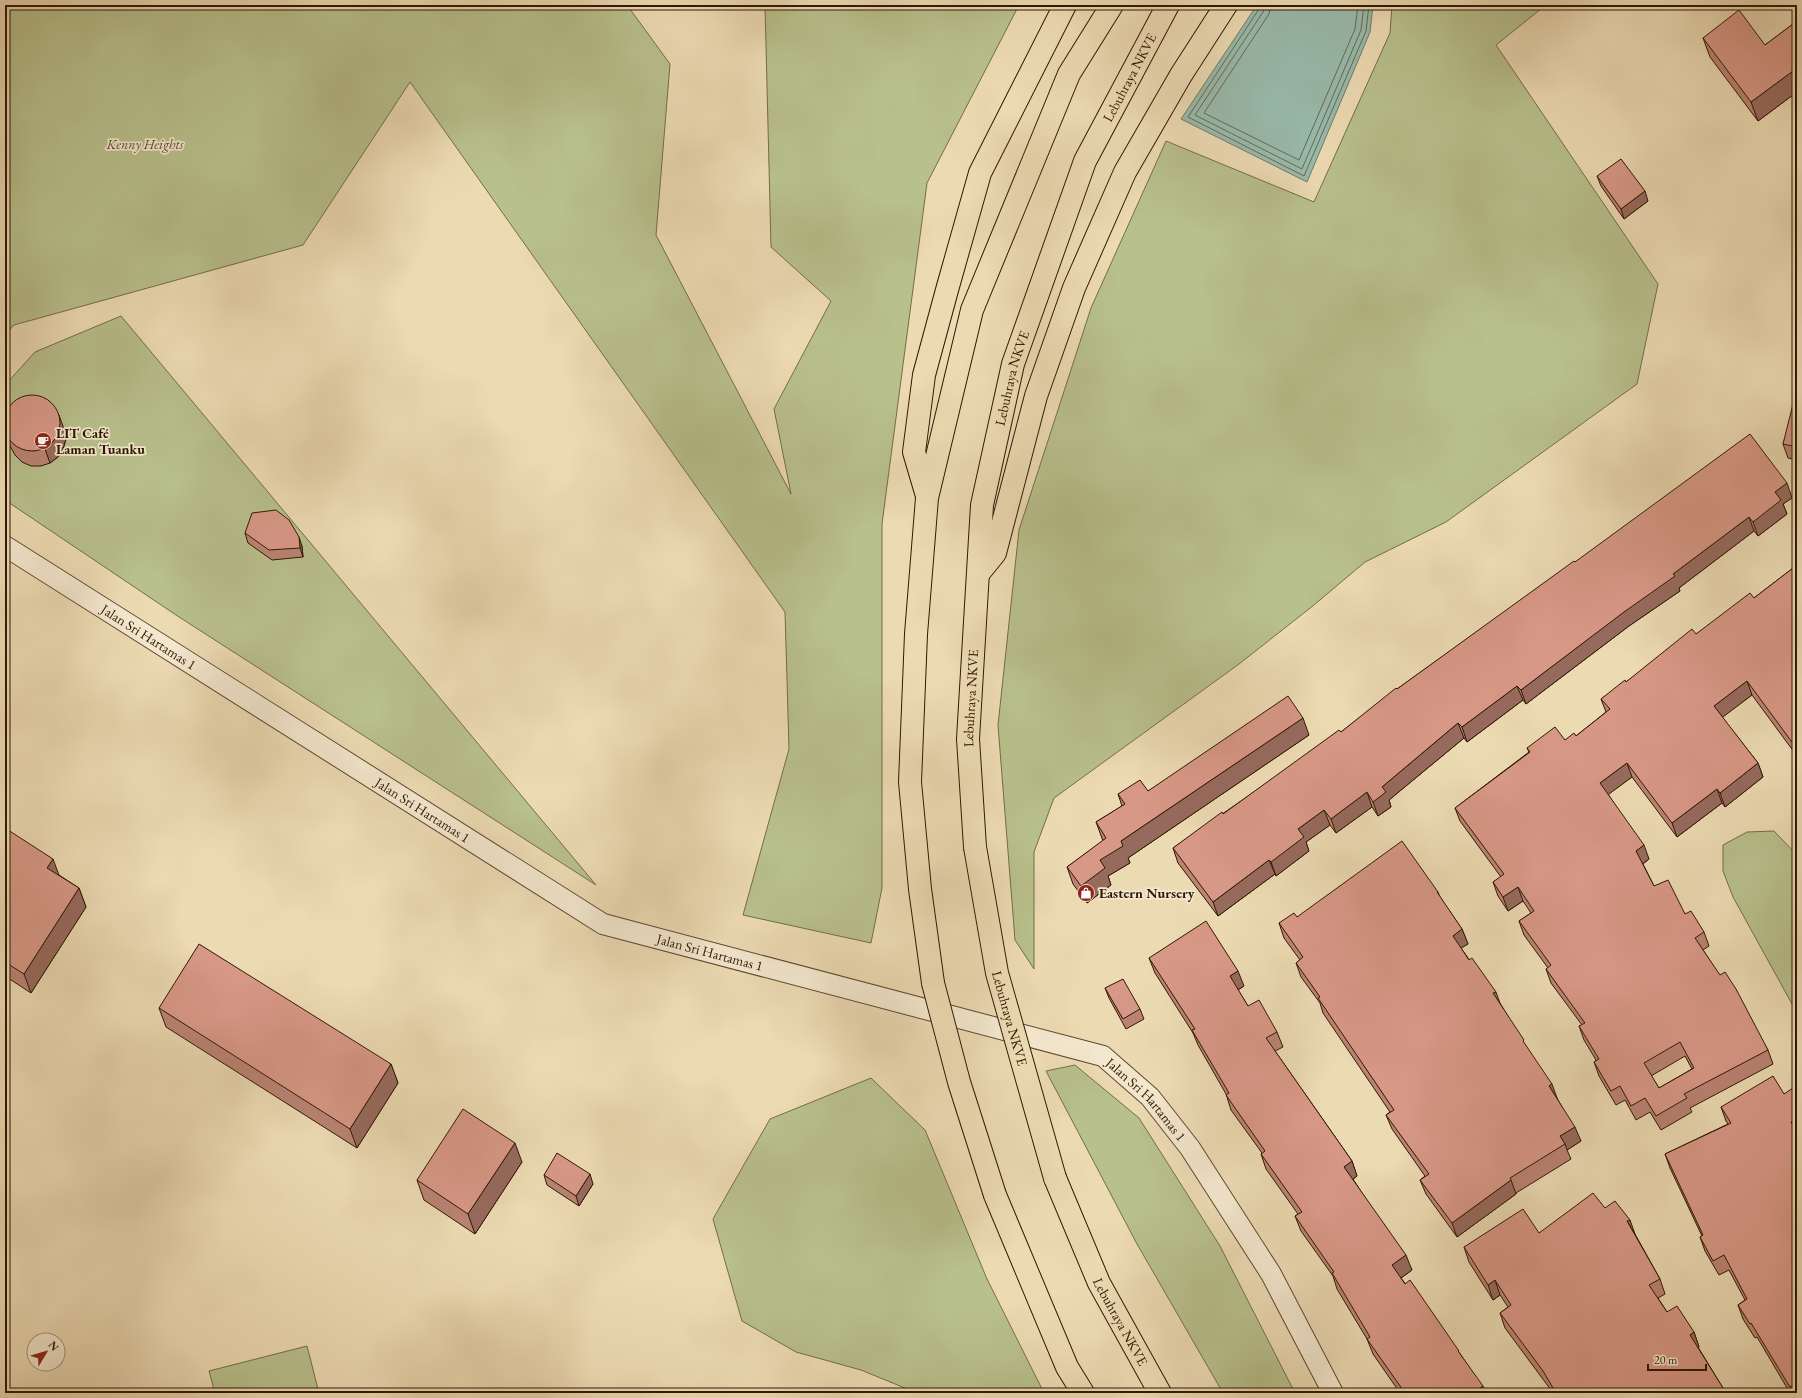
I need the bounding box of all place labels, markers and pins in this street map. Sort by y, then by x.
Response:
place label: LIT Café Laman Tuanku [56,424,145,458]
cafe icon: LIT Café Laman Tuanku [33,431,53,451]
shop icon: Eastern Nursery [1076,883,1096,903]
place label: Eastern Nursery [1099,884,1195,902]

